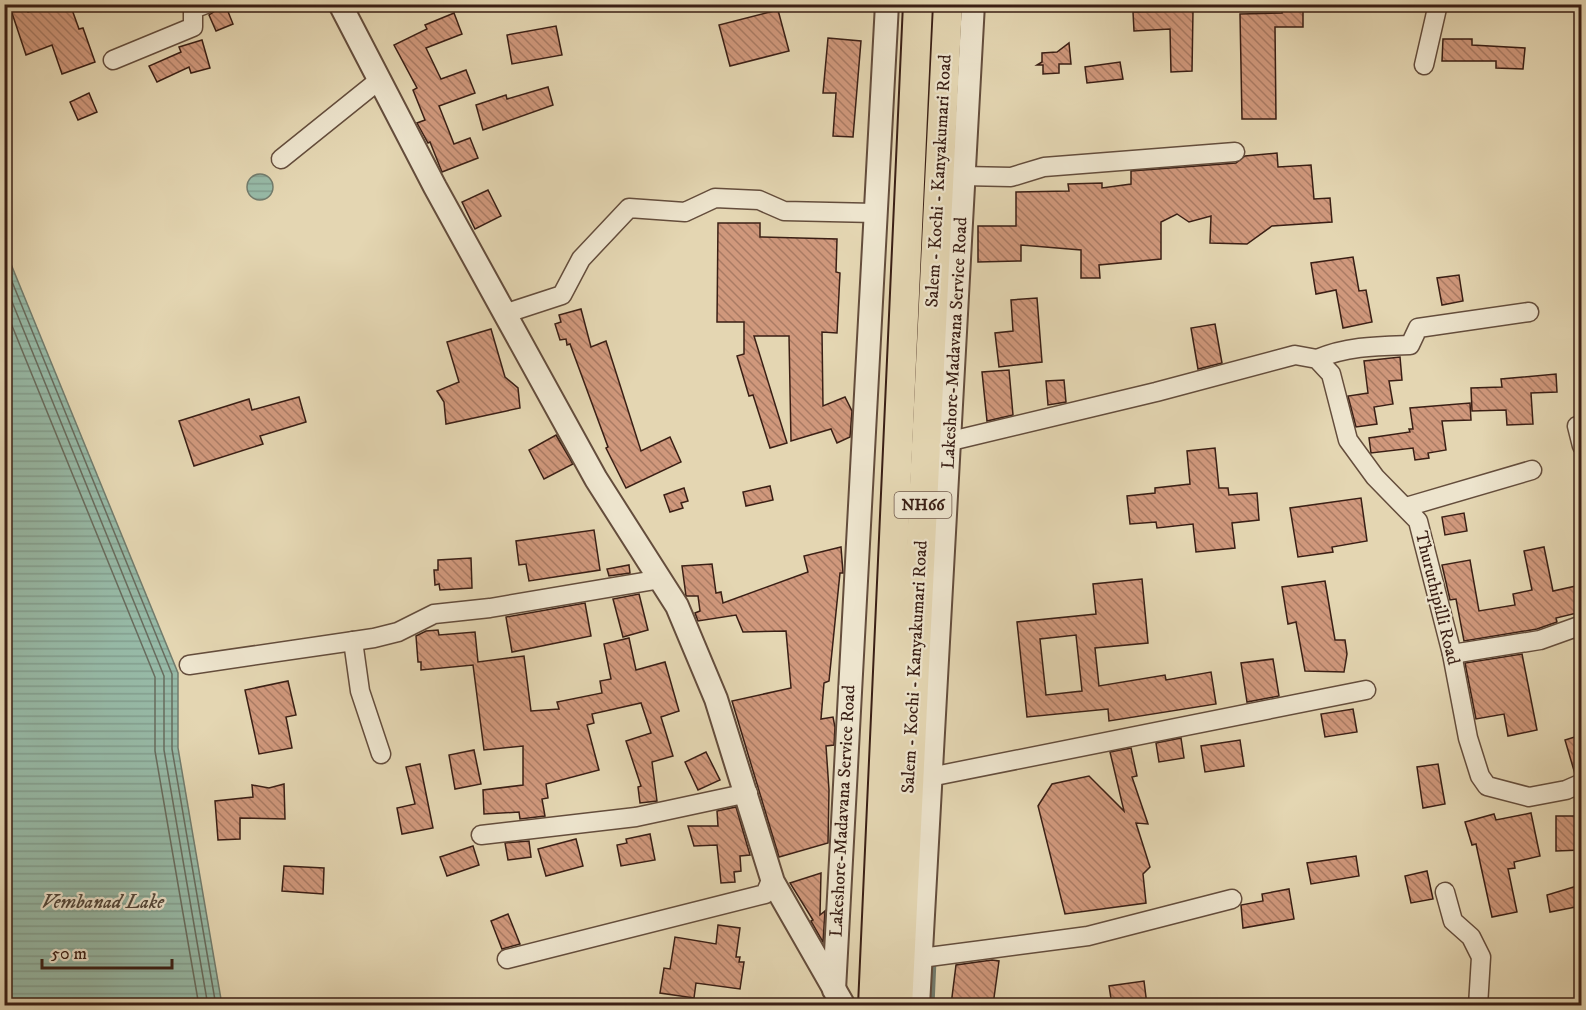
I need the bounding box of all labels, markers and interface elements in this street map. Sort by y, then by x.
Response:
street label: Salem - Kochi - Kanyakumari Road [921,54,957,308]
street label: Lakeshore-Madavana Service Road [937,216,973,470]
road number: NH66 [894,492,952,518]
street label: Thuruthipilli Road [1410,529,1464,667]
street label: Salem - Kochi - Kanyakumari Road [897,540,933,794]
street label: Lakeshore-Madavana Service Road [825,684,861,938]
water label: Vembanad Lake [42,890,165,915]
scale bar [42,932,172,970]
text: 50 m [51,943,87,965]

